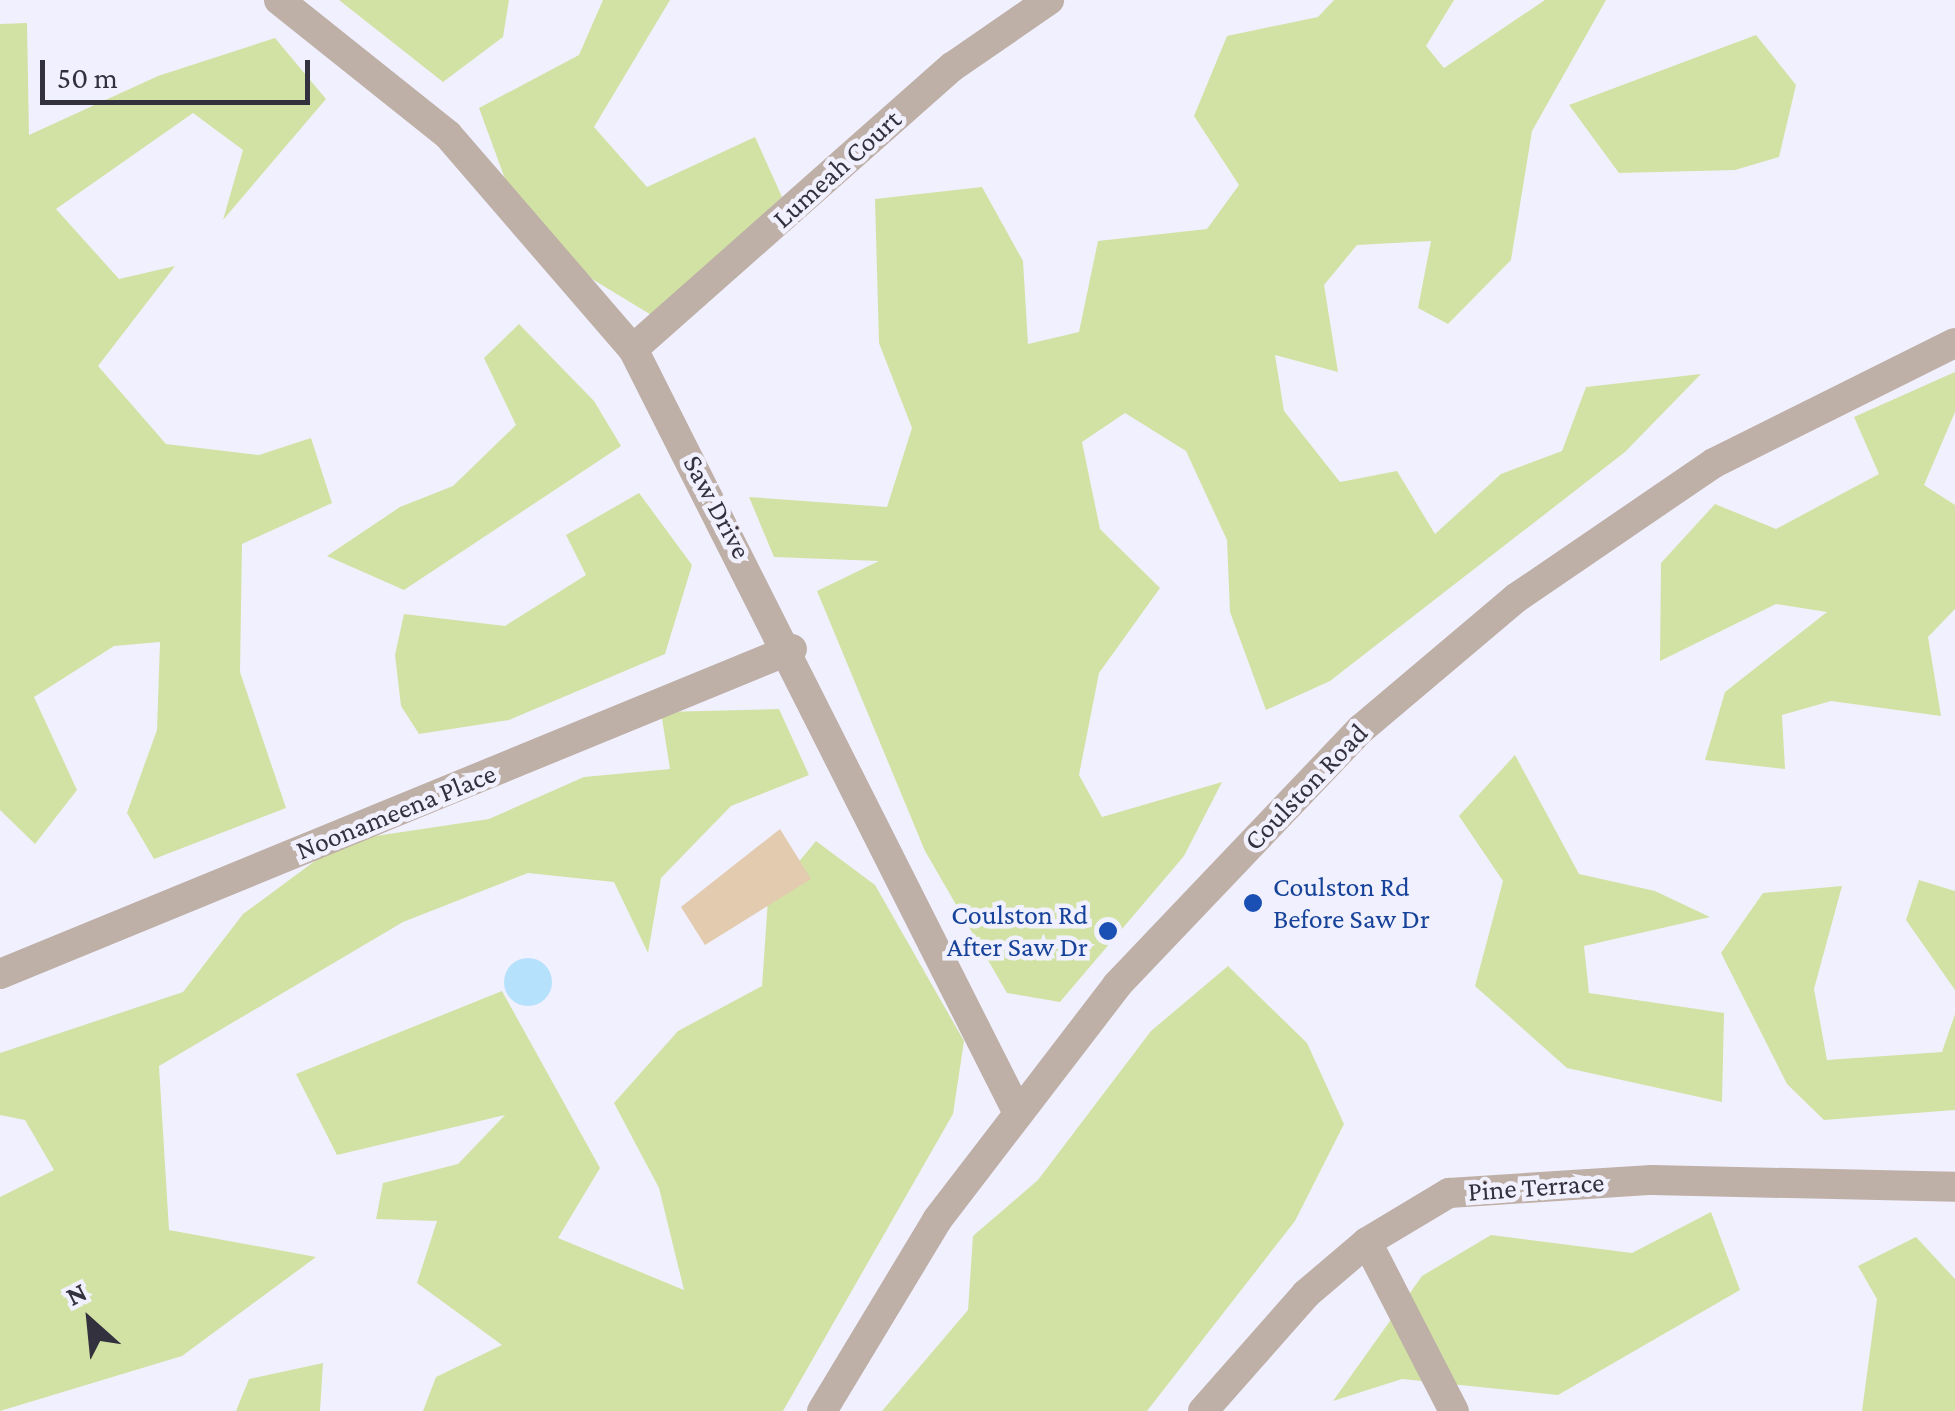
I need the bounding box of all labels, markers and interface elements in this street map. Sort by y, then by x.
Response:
scale bar [45,40,315,102]
text: 50 m [57,61,118,94]
street label: Lumeah Court [766,103,908,235]
street label: Saw Drive [676,449,758,565]
street label: Coulston Road [1237,717,1375,857]
street label: Noonameena Place [291,757,501,867]
place label: Coulston Rd Before Saw Dr [1273,870,1430,936]
marker: Coulston Rd Before Saw Dr [1242,892,1264,914]
place label: Coulston Rd After Saw Dr [947,898,1088,964]
marker: Coulston Rd After Saw Dr [1097,920,1119,942]
street label: Pine Terrace [1467,1165,1605,1209]
north arrow [40,1271,140,1371]
text: N [61,1276,92,1312]

